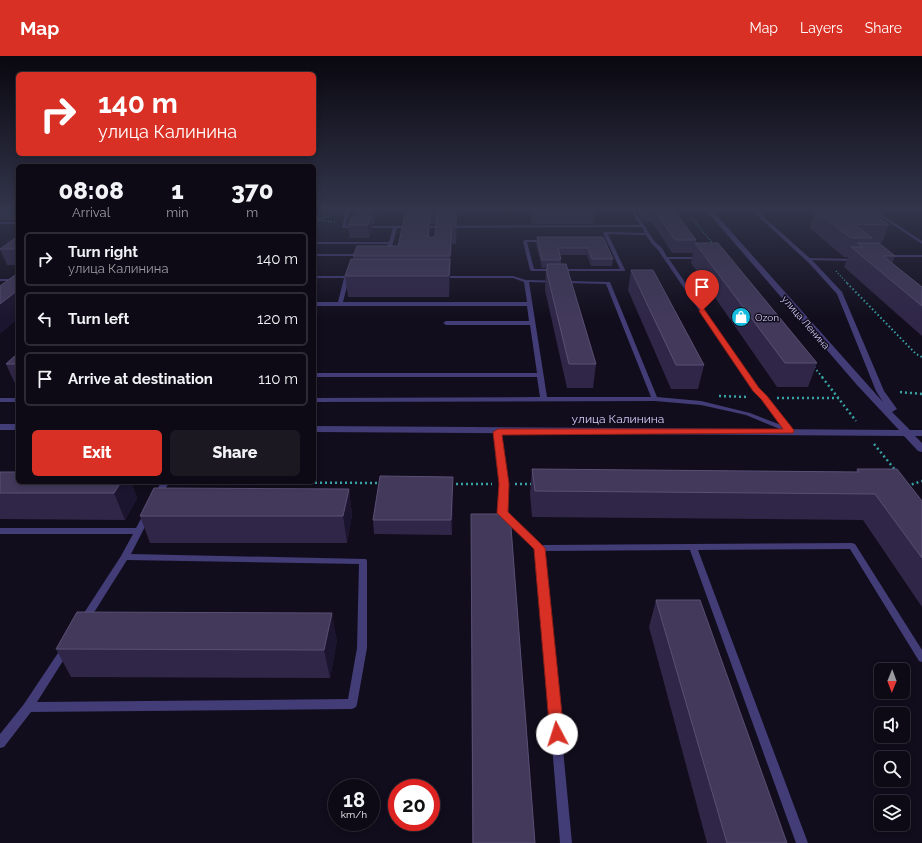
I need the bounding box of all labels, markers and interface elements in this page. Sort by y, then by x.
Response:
text: Map [20,17,59,39]
text: Map [750,20,778,36]
text: Layers [800,20,843,36]
text: Share [865,20,902,36]
text: 140 m [98,87,178,120]
icon: right [32,88,84,140]
text: улица Калинина [98,121,237,142]
text: 08:08 [59,176,124,205]
text: 1 [171,176,184,205]
text: 370 [231,176,273,205]
text: Arrival [72,205,110,220]
text: min [166,205,189,220]
text: m [246,205,258,220]
text: Turn right [68,243,138,261]
icon: right [34,248,56,270]
text: 140 m [257,250,298,268]
text: улица Калинина [68,261,169,276]
pin [685,270,719,311]
icon: arrive [691,276,713,298]
street label: улица Ленина [779,293,832,351]
shop icon: Ozon [730,306,752,328]
icon: left [34,308,56,330]
text: Turn left [68,310,129,328]
text: 120 m [257,310,298,328]
place label: Ozon [755,312,779,323]
icon: arrive [34,368,56,390]
text: Arrive at destination [68,370,213,388]
text: 110 m [258,370,298,388]
street label: улица Калинина [572,412,664,426]
button: Exit [32,430,162,476]
button: Share [170,430,300,476]
north arrow [874,663,910,699]
map controls [874,663,910,831]
button: sound [874,707,910,743]
position arrow [536,713,578,755]
button: search [874,751,910,787]
speed limit sign: 20 [388,779,440,831]
text: 18 [343,788,365,812]
button: layers [874,795,910,831]
text: km/h [341,809,367,820]

